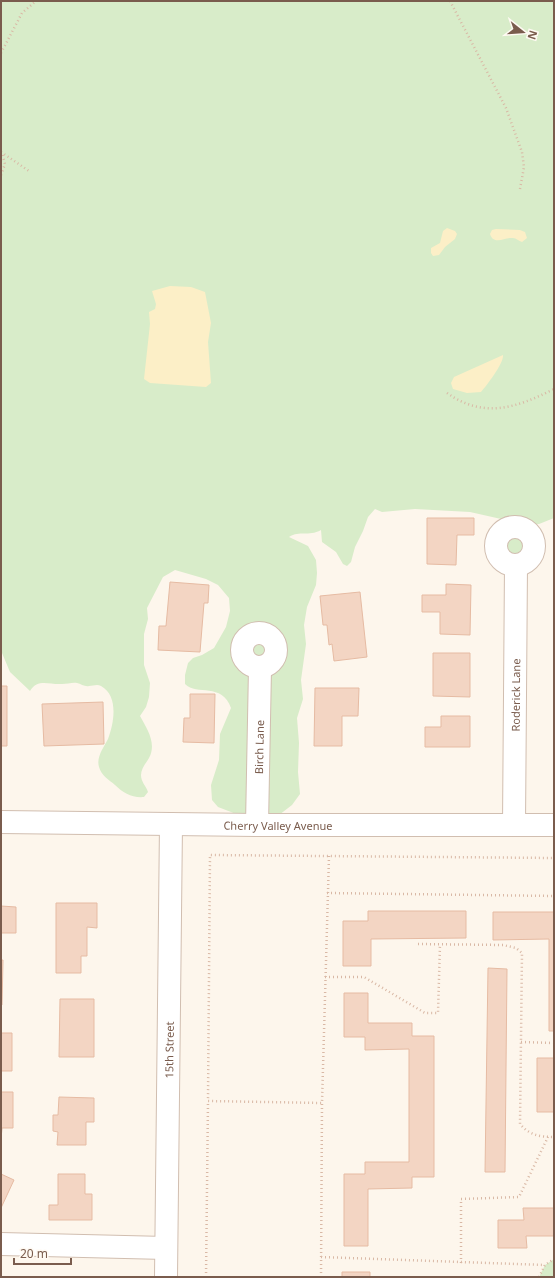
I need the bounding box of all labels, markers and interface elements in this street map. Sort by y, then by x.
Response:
north arrow [503,12,543,52]
text: N [525,29,542,42]
street label: Roderick Lane [507,659,523,731]
street label: Birch Lane [250,720,267,774]
street label: Cherry Valley Avenue [223,817,332,833]
street label: 15th Street [161,1021,176,1079]
scale bar [14,1240,71,1266]
text: 20 m [20,1245,48,1262]

